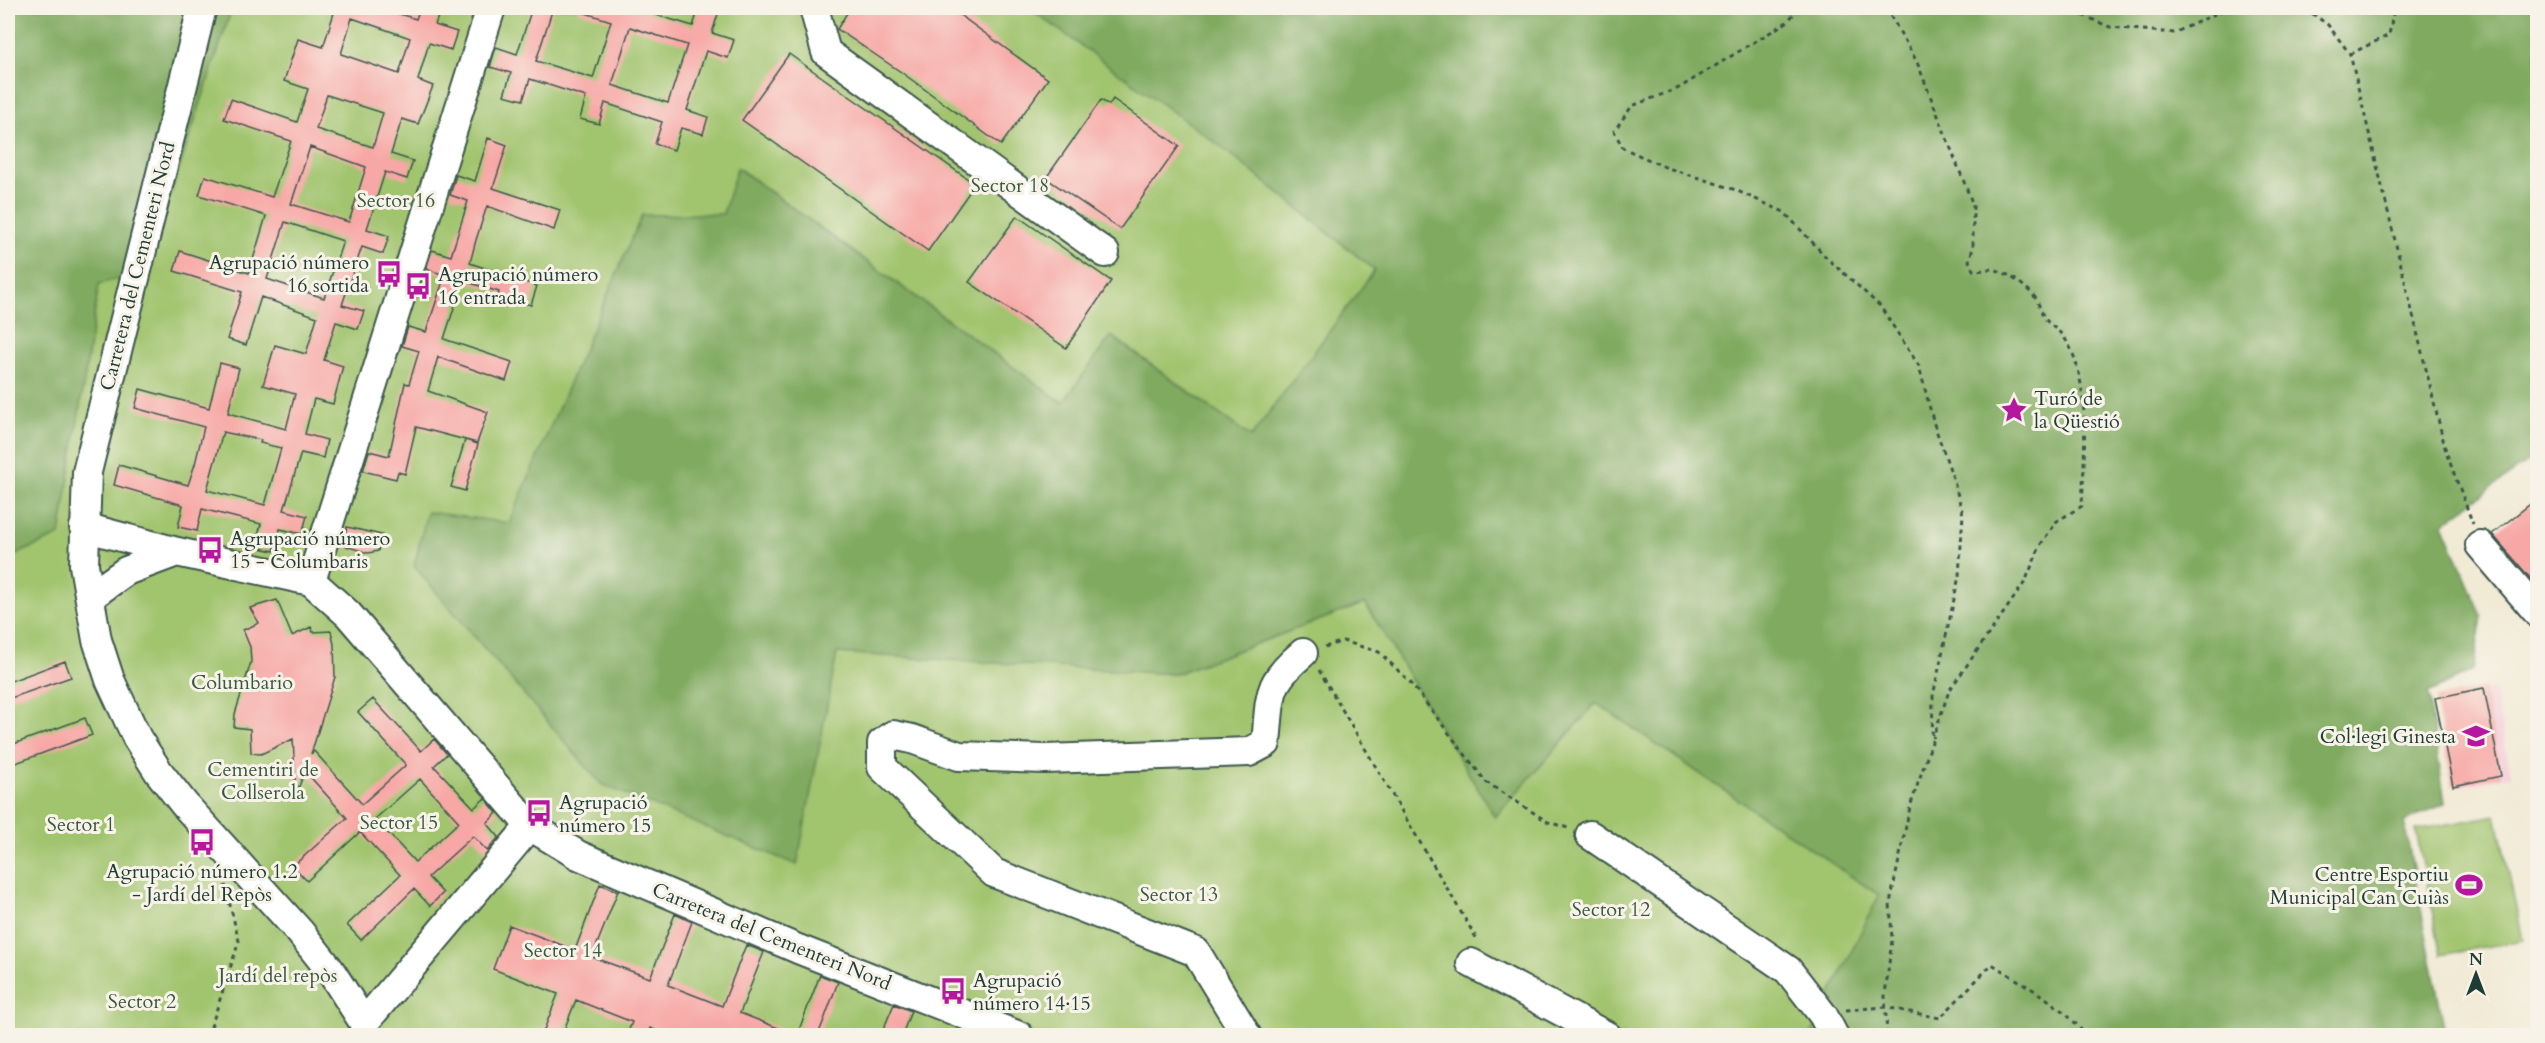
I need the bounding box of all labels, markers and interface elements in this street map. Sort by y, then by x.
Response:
street label: Carretera del Cementeri Nord [93,138,182,393]
park label: Sector 18 [971,172,1049,199]
park label: Sector 16 [357,187,435,214]
place label: Agrupació número 16 sortida [209,249,369,299]
bus stop icon: Agrupació número 16 sortida [374,259,404,289]
place label: Agrupació número 16 entrada [438,261,599,311]
bus stop icon: Agrupació número 16 entrada [403,271,433,301]
place label: Turó de la Qüestió [2034,385,2120,435]
place icon: Turó de la Qüestió [1999,395,2029,425]
place label: Agrupació número 15 - Columbaris [230,525,391,575]
bus stop icon: Agrupació número 15 - Columbaris [195,535,225,565]
park label: Columbario [191,669,293,696]
school or university icon: Col·legi Ginesta [2461,721,2491,751]
place label: Col·legi Ginesta [2320,723,2456,750]
park label: Cementiri de Collserola [207,756,319,806]
place label: Agrupació número 15 [559,789,651,839]
bus stop icon: Agrupació número 15 [524,798,554,828]
park label: Sector 15 [360,809,438,836]
park label: Sector 1 [47,811,115,838]
bus stop icon: Agrupació número 1.2 - Jardí del Repòs [187,827,217,857]
place label: Agrupació número 1.2 - Jardí del Repòs [106,858,298,908]
place label: Centre Esportiu Municipal Can Cuiàs [2270,861,2449,911]
sports icon: Centre Esportiu Municipal Can Cuiàs [2454,870,2484,900]
street label: Carretera del Cementeri Nord [648,876,896,997]
park label: Sector 13 [1140,881,1218,908]
park label: Sector 12 [1572,896,1650,923]
park label: Sector 14 [524,937,602,964]
north arrow [2446,944,2506,1004]
text: N [2469,949,2483,971]
park label: Jardí del repòs [215,962,338,989]
place label: Agrupació número 14·15 [973,967,1091,1017]
bus stop icon: Agrupació número 14·15 [938,976,968,1006]
park label: Sector 2 [108,988,176,1015]

